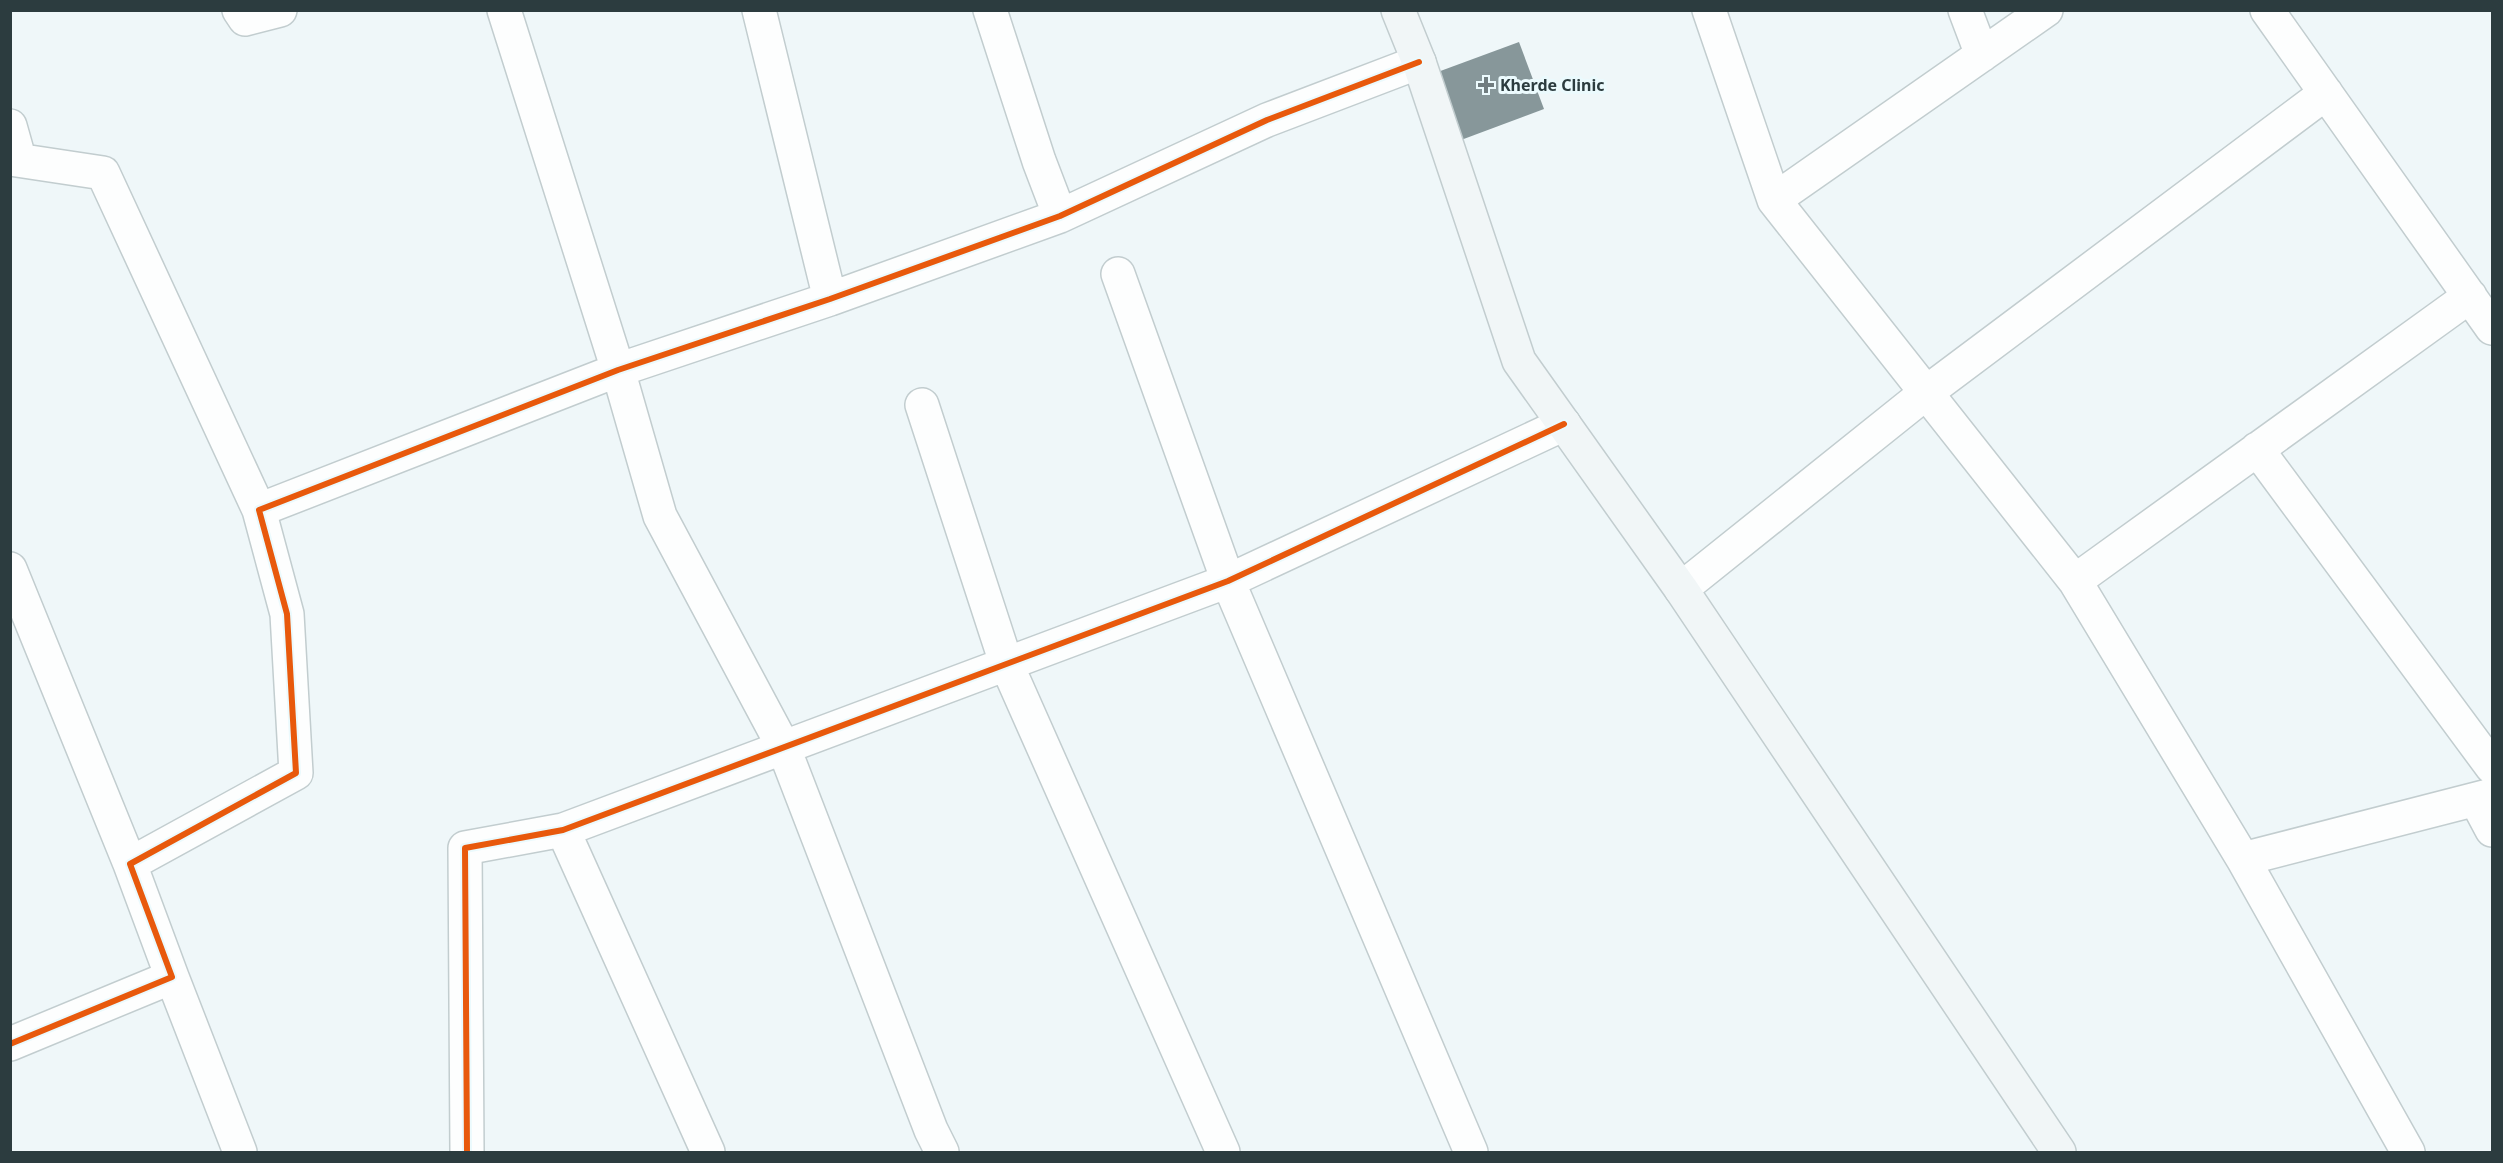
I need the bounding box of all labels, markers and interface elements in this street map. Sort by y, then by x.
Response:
place label: Kherde Clinic [1500,74,1605,96]
marker: Kherde Clinic [1477,76,1495,94]

